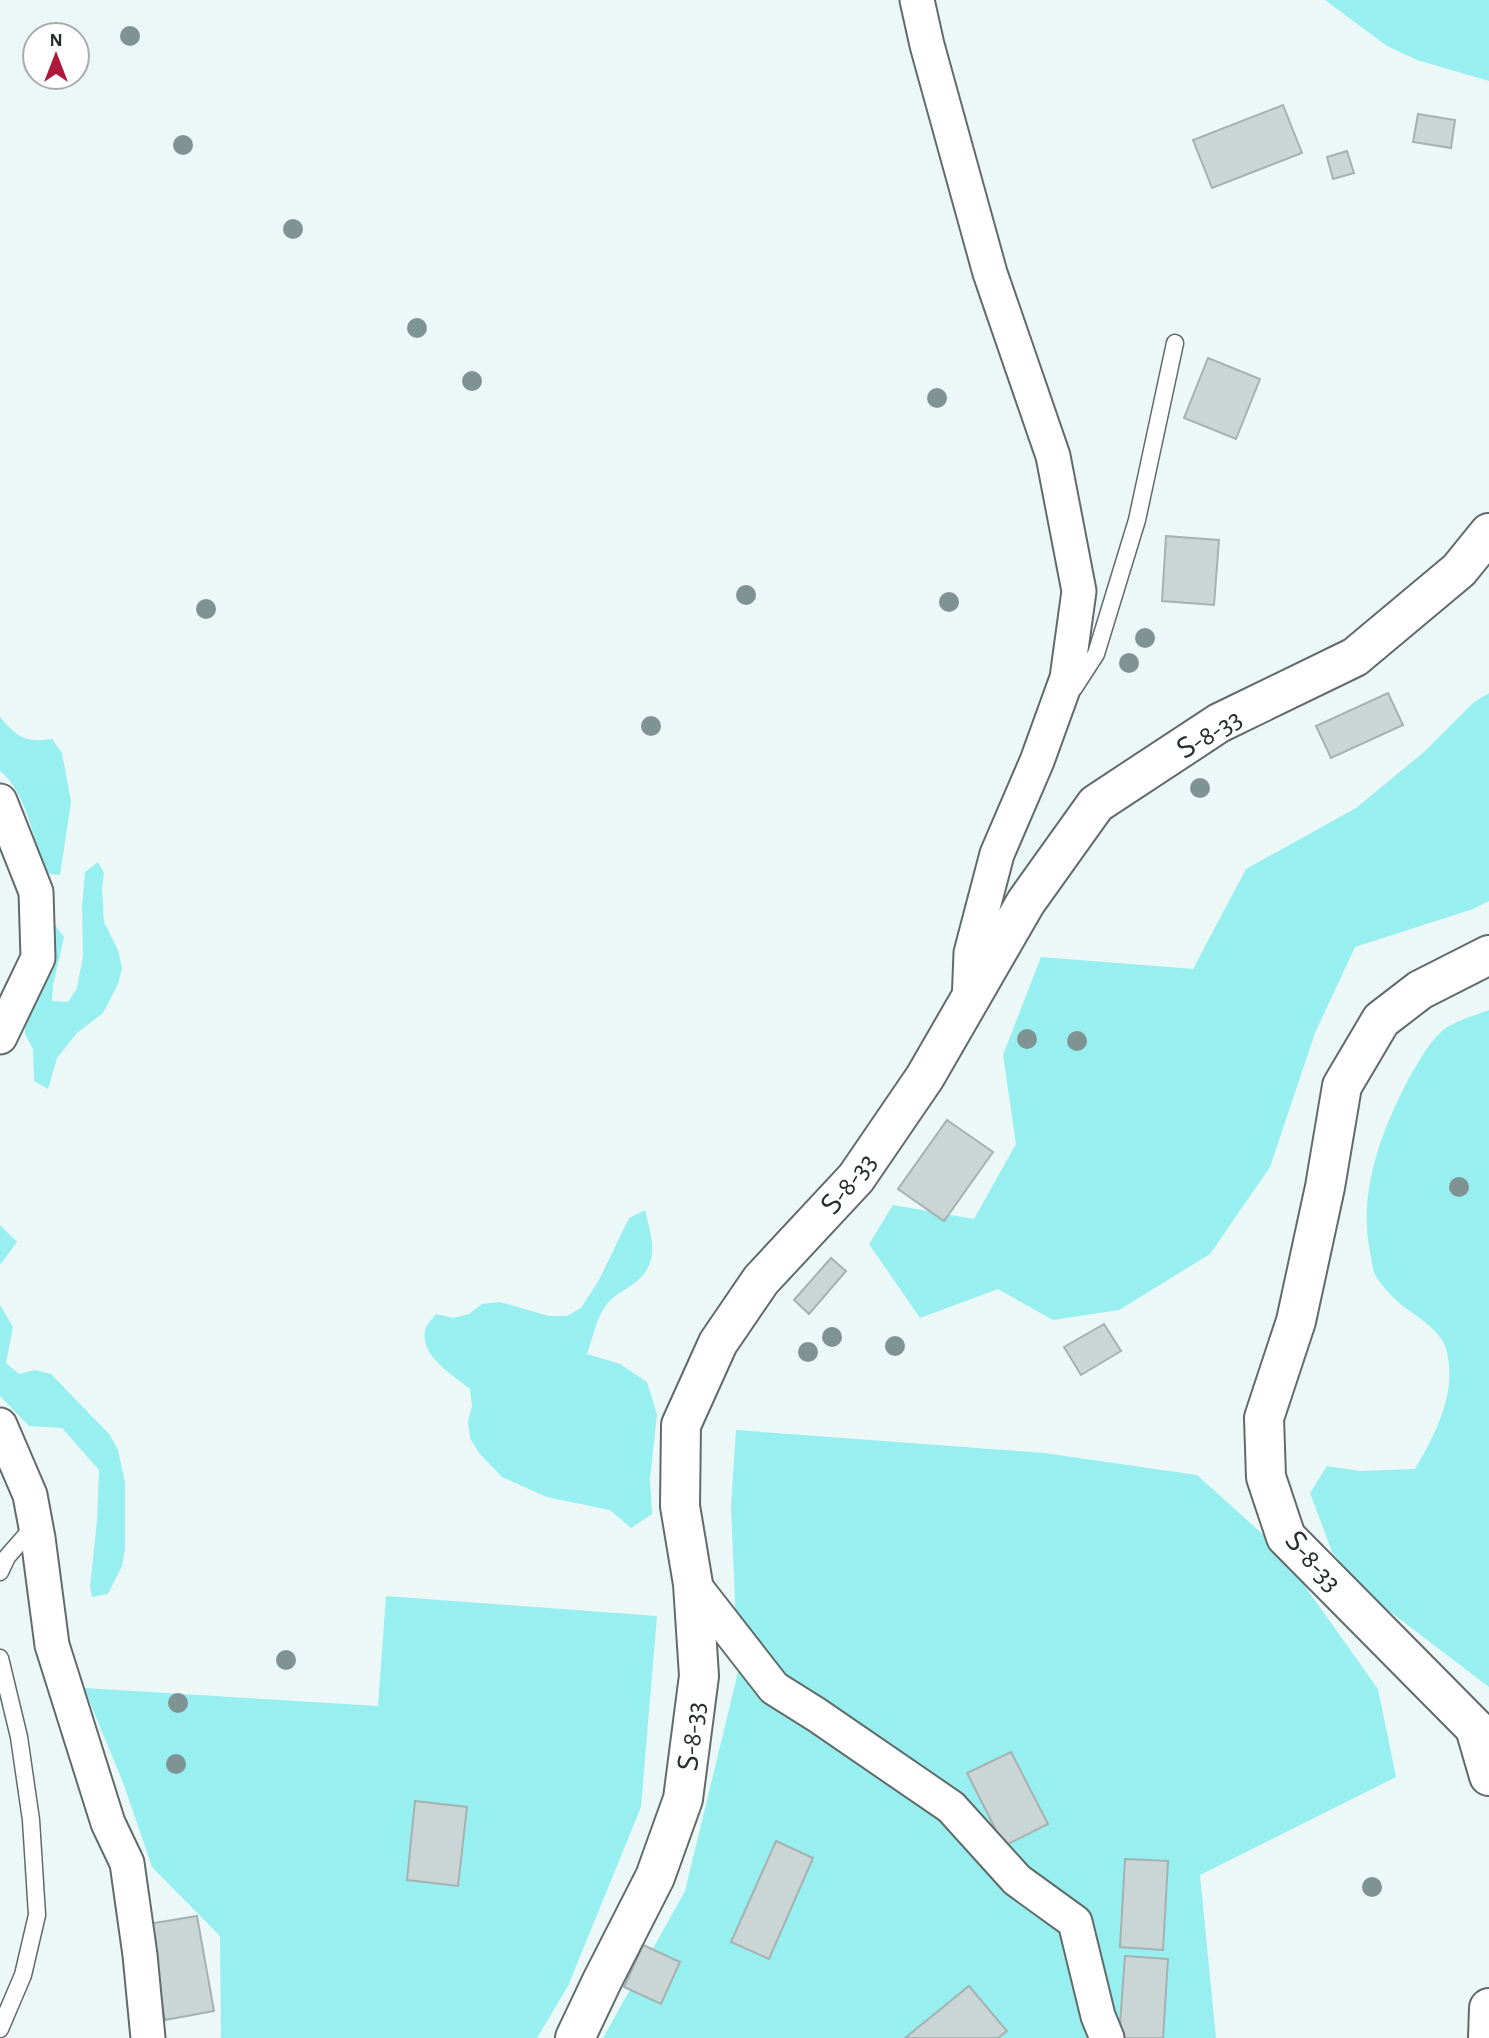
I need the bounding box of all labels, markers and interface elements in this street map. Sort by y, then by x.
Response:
north arrow [21,21,91,91]
text: N [49,31,63,50]
street label: Տ-8-33 [1173,705,1247,765]
street label: Տ-8-33 [817,1148,882,1220]
street label: Տ-8-33 [1279,1527,1346,1598]
street label: Տ-8-33 [675,1700,711,1772]

